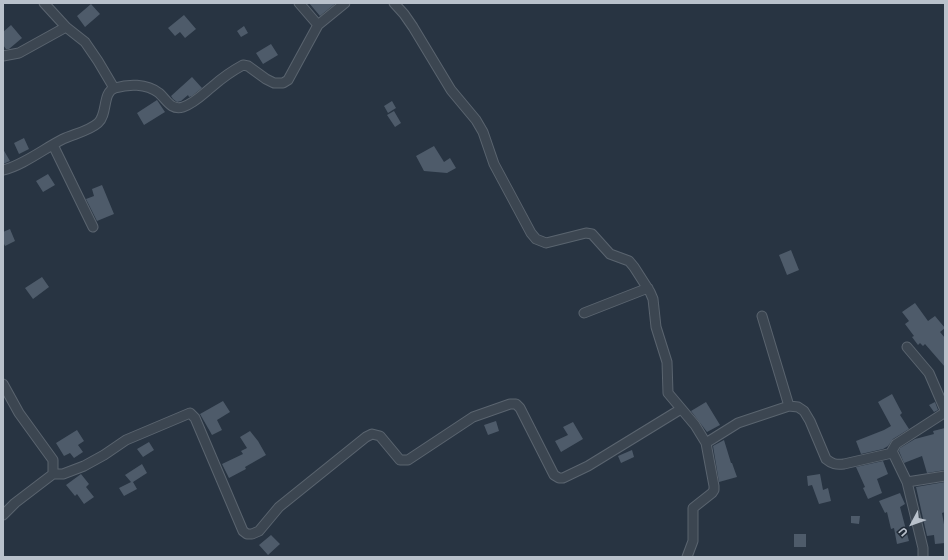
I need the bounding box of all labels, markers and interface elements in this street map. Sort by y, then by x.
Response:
north arrow [892,504,932,544]
text: U [895,524,911,539]

